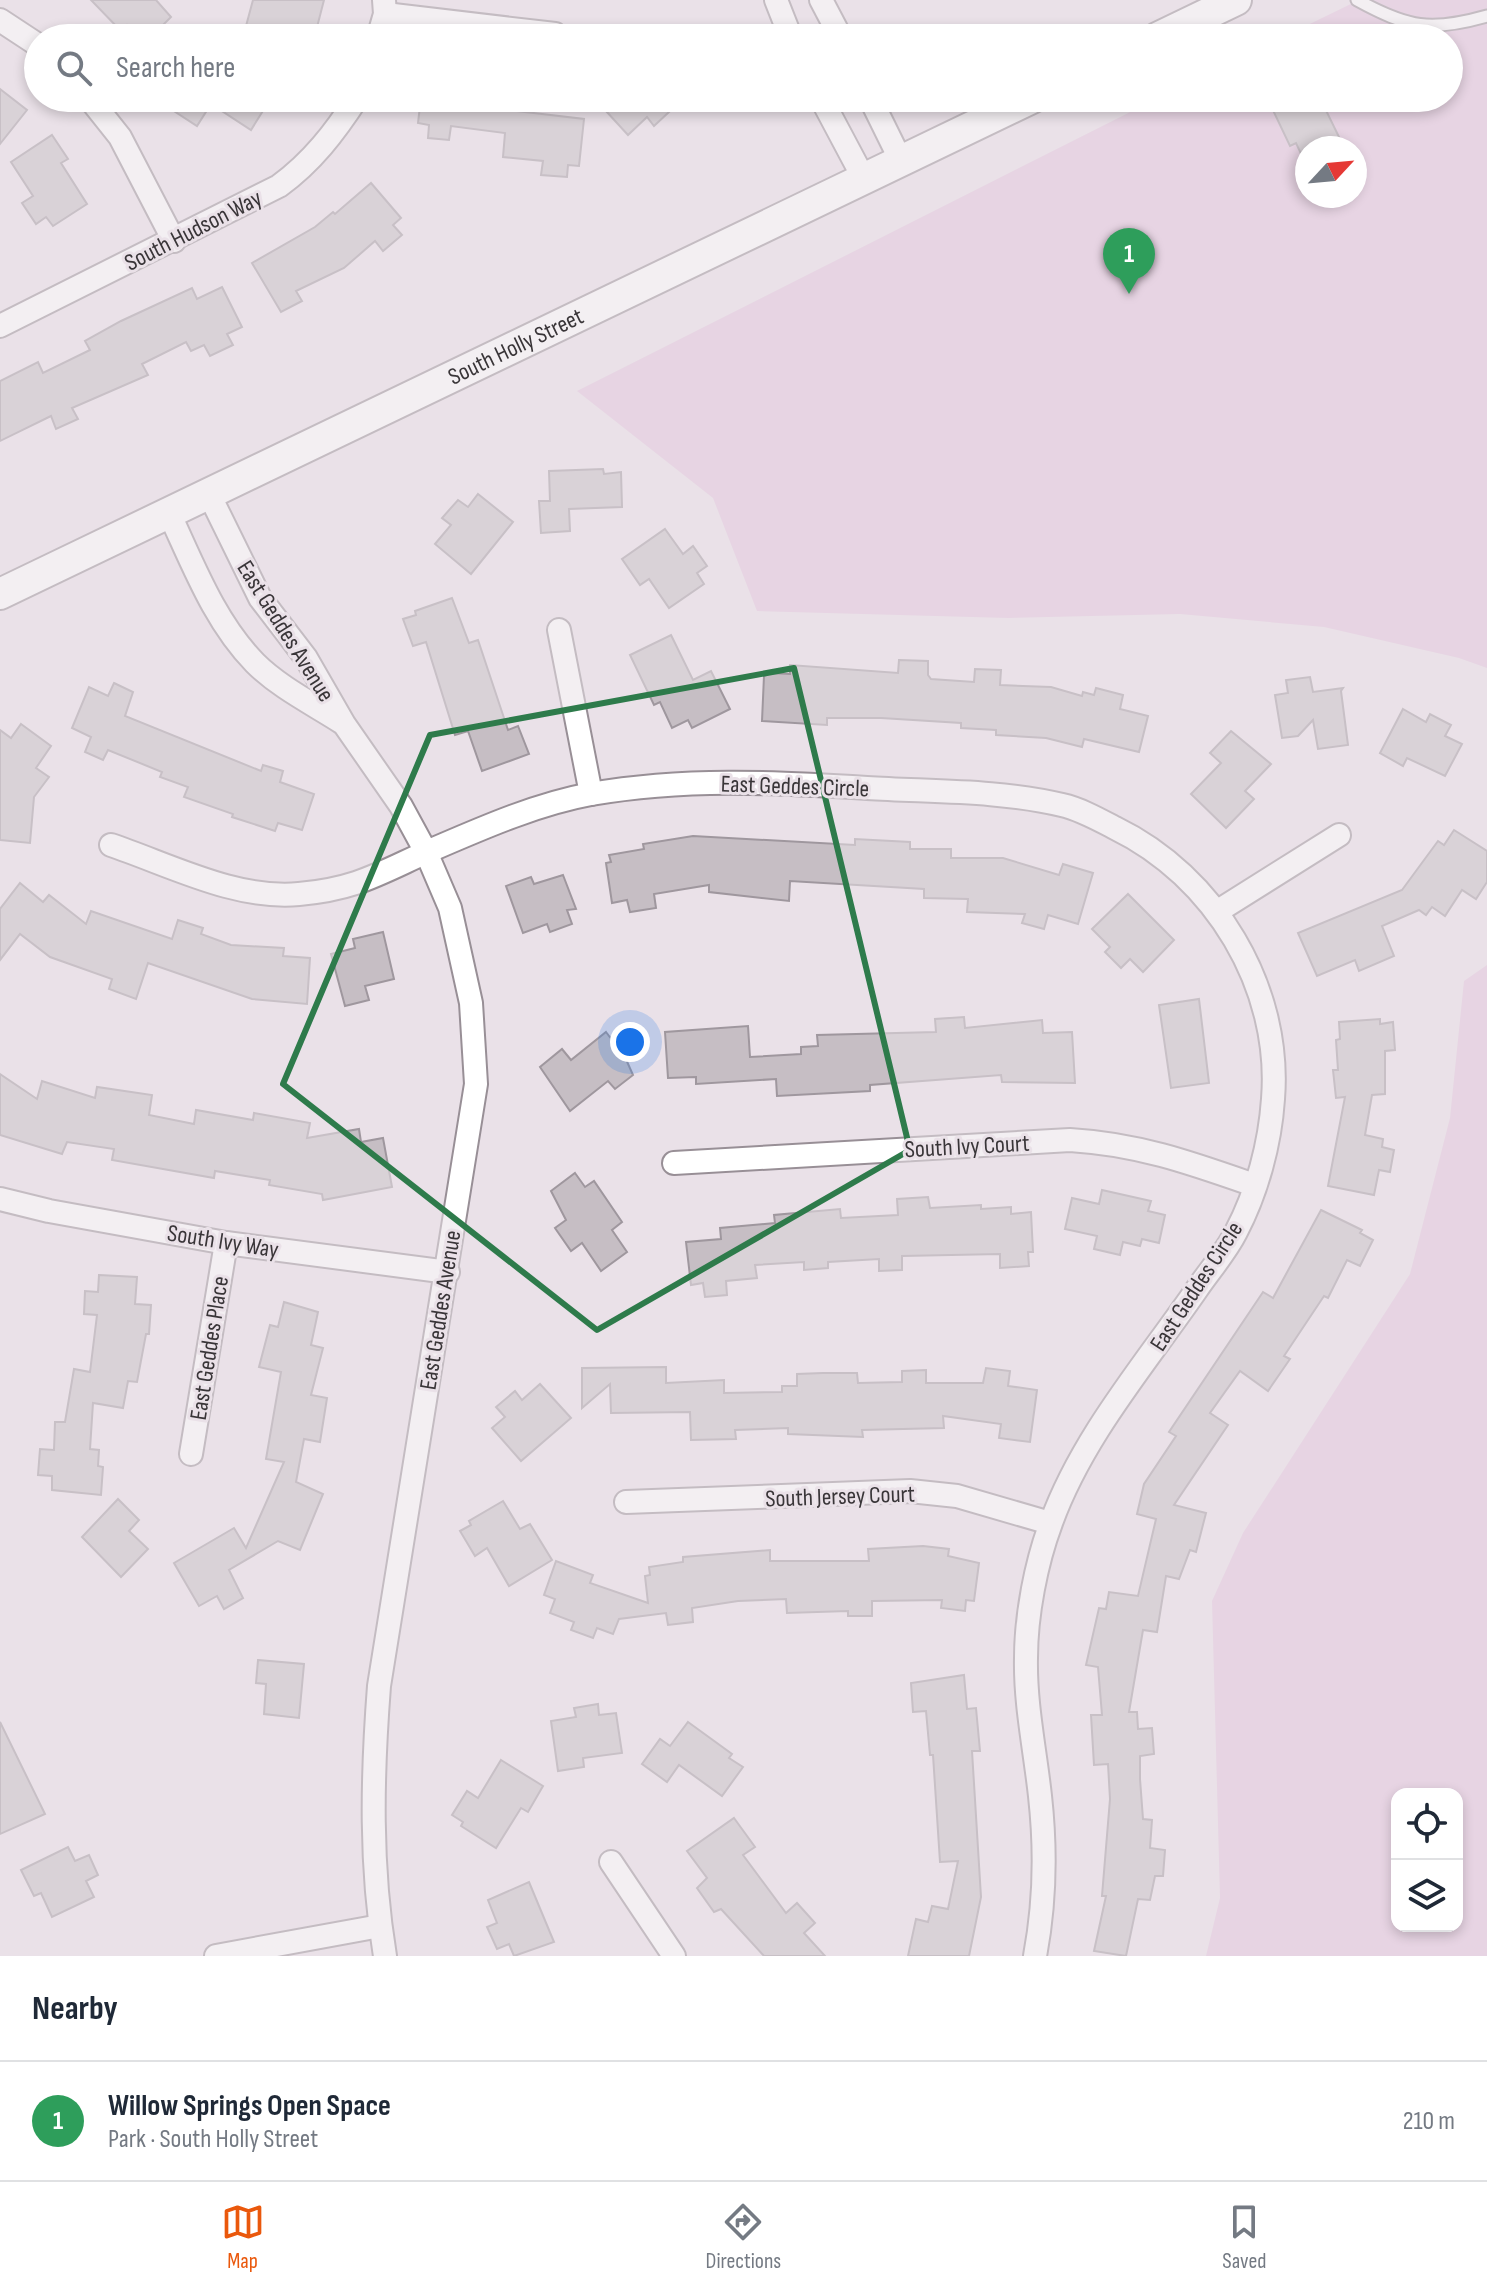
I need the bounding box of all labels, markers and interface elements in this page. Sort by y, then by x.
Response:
search box [24,24,1463,112]
icon: search [52,46,96,90]
text: Search here [116,50,235,86]
north arrow [1295,136,1367,208]
street label: South Hudson Way [120,184,267,277]
pin: 1 [1103,228,1155,294]
street label: South Holly Street [443,302,588,391]
street label: East Geddes Avenue [231,555,341,707]
street label: East Geddes Circle [720,769,870,804]
your location [610,1022,650,1062]
street label: South Ivy Court [904,1129,1030,1164]
street label: East Geddes Circle [1144,1216,1249,1356]
street label: South Ivy Way [165,1218,281,1265]
street label: East Geddes Avenue [414,1228,467,1392]
street label: East Geddes Place [184,1274,235,1422]
street label: South Jersey Court [765,1479,915,1514]
map controls [1391,1788,1463,1932]
button: locate [1391,1788,1463,1860]
button: layers [1391,1860,1463,1932]
text: Nearby [32,1988,118,2029]
text: Willow Springs Open Space [108,2088,391,2124]
text: 1 [53,2106,63,2137]
text: 210 m [1403,2106,1455,2137]
text: Park · South Holly Street [108,2124,318,2155]
tab: Map [221,2200,265,2275]
tab: Directions [706,2200,781,2275]
tab: Saved [1222,2200,1266,2275]

